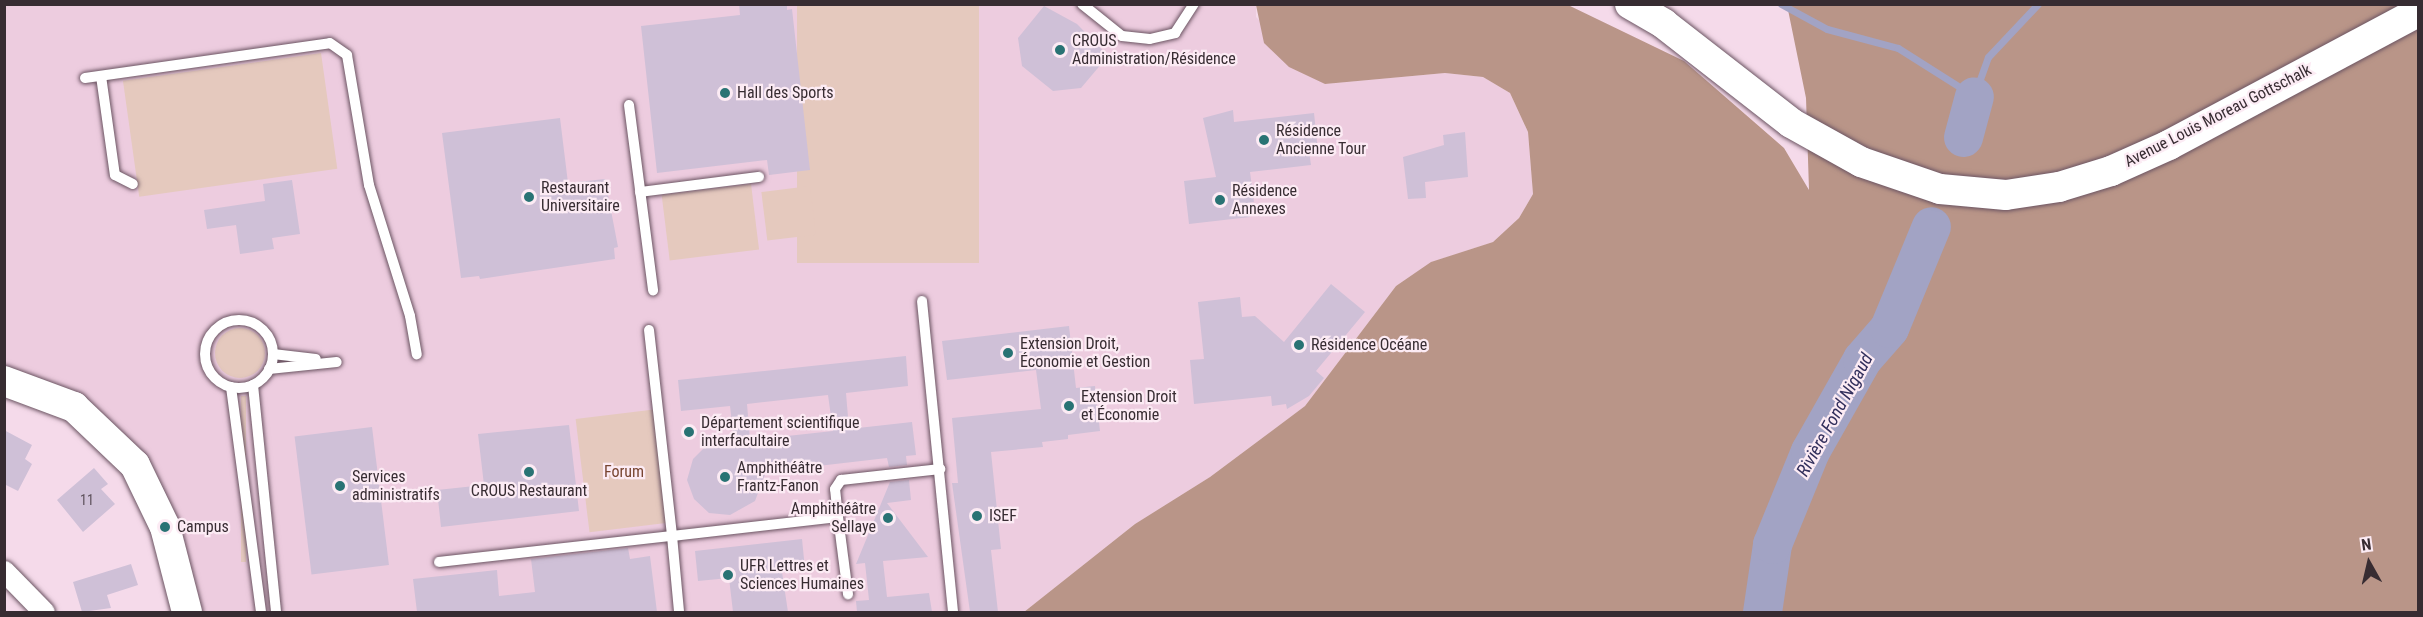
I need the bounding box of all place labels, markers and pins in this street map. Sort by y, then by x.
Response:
place label: CROUS Administration/Résidence [1072,31,1236,69]
marker: CROUS Administration/Résidence [1053,43,1067,57]
place label: Hall des Sports [737,83,834,103]
marker: Hall des Sports [718,86,732,100]
place label: Résidence Ancienne Tour [1276,121,1366,159]
marker: Résidence Ancienne Tour [1257,133,1271,147]
place label: Restaurant Universitaire [541,178,620,216]
place label: Résidence Annexes [1232,181,1297,219]
marker: Restaurant Universitaire [522,190,536,204]
marker: Résidence Annexes [1213,193,1227,207]
place label: Extension Droit, Économie et Gestion [1020,334,1150,372]
place label: Résidence Océane [1311,335,1427,355]
marker: Résidence Océane [1292,338,1306,352]
marker: Extension Droit, Économie et Gestion [1001,346,1015,360]
place label: Extension Droit et Économie [1081,387,1177,425]
marker: Extension Droit et Économie [1062,399,1076,413]
place label: Département scientifique interfacultaire [701,413,859,451]
marker: Département scientifique interfacultaire [682,425,696,439]
place label: Amphithéâtre Frantz-Fanon [737,458,822,496]
marker: CROUS Restaurant [522,465,536,479]
place label: Services administratifs [352,467,440,505]
marker: Amphithéâtre Frantz-Fanon [718,470,732,484]
marker: Services administratifs [333,479,347,493]
place label: CROUS Restaurant [471,481,587,501]
place label: Amphithéâtre Sellaye [791,499,876,537]
place label: ISEF [989,506,1017,526]
marker: ISEF [970,509,984,523]
marker: Amphithéâtre Sellaye [881,511,895,525]
place label: Campus [177,517,229,537]
marker: Campus [158,520,172,534]
place label: UFR Lettres et Sciences Humaines [740,556,864,594]
marker: UFR Lettres et Sciences Humaines [721,568,735,582]

